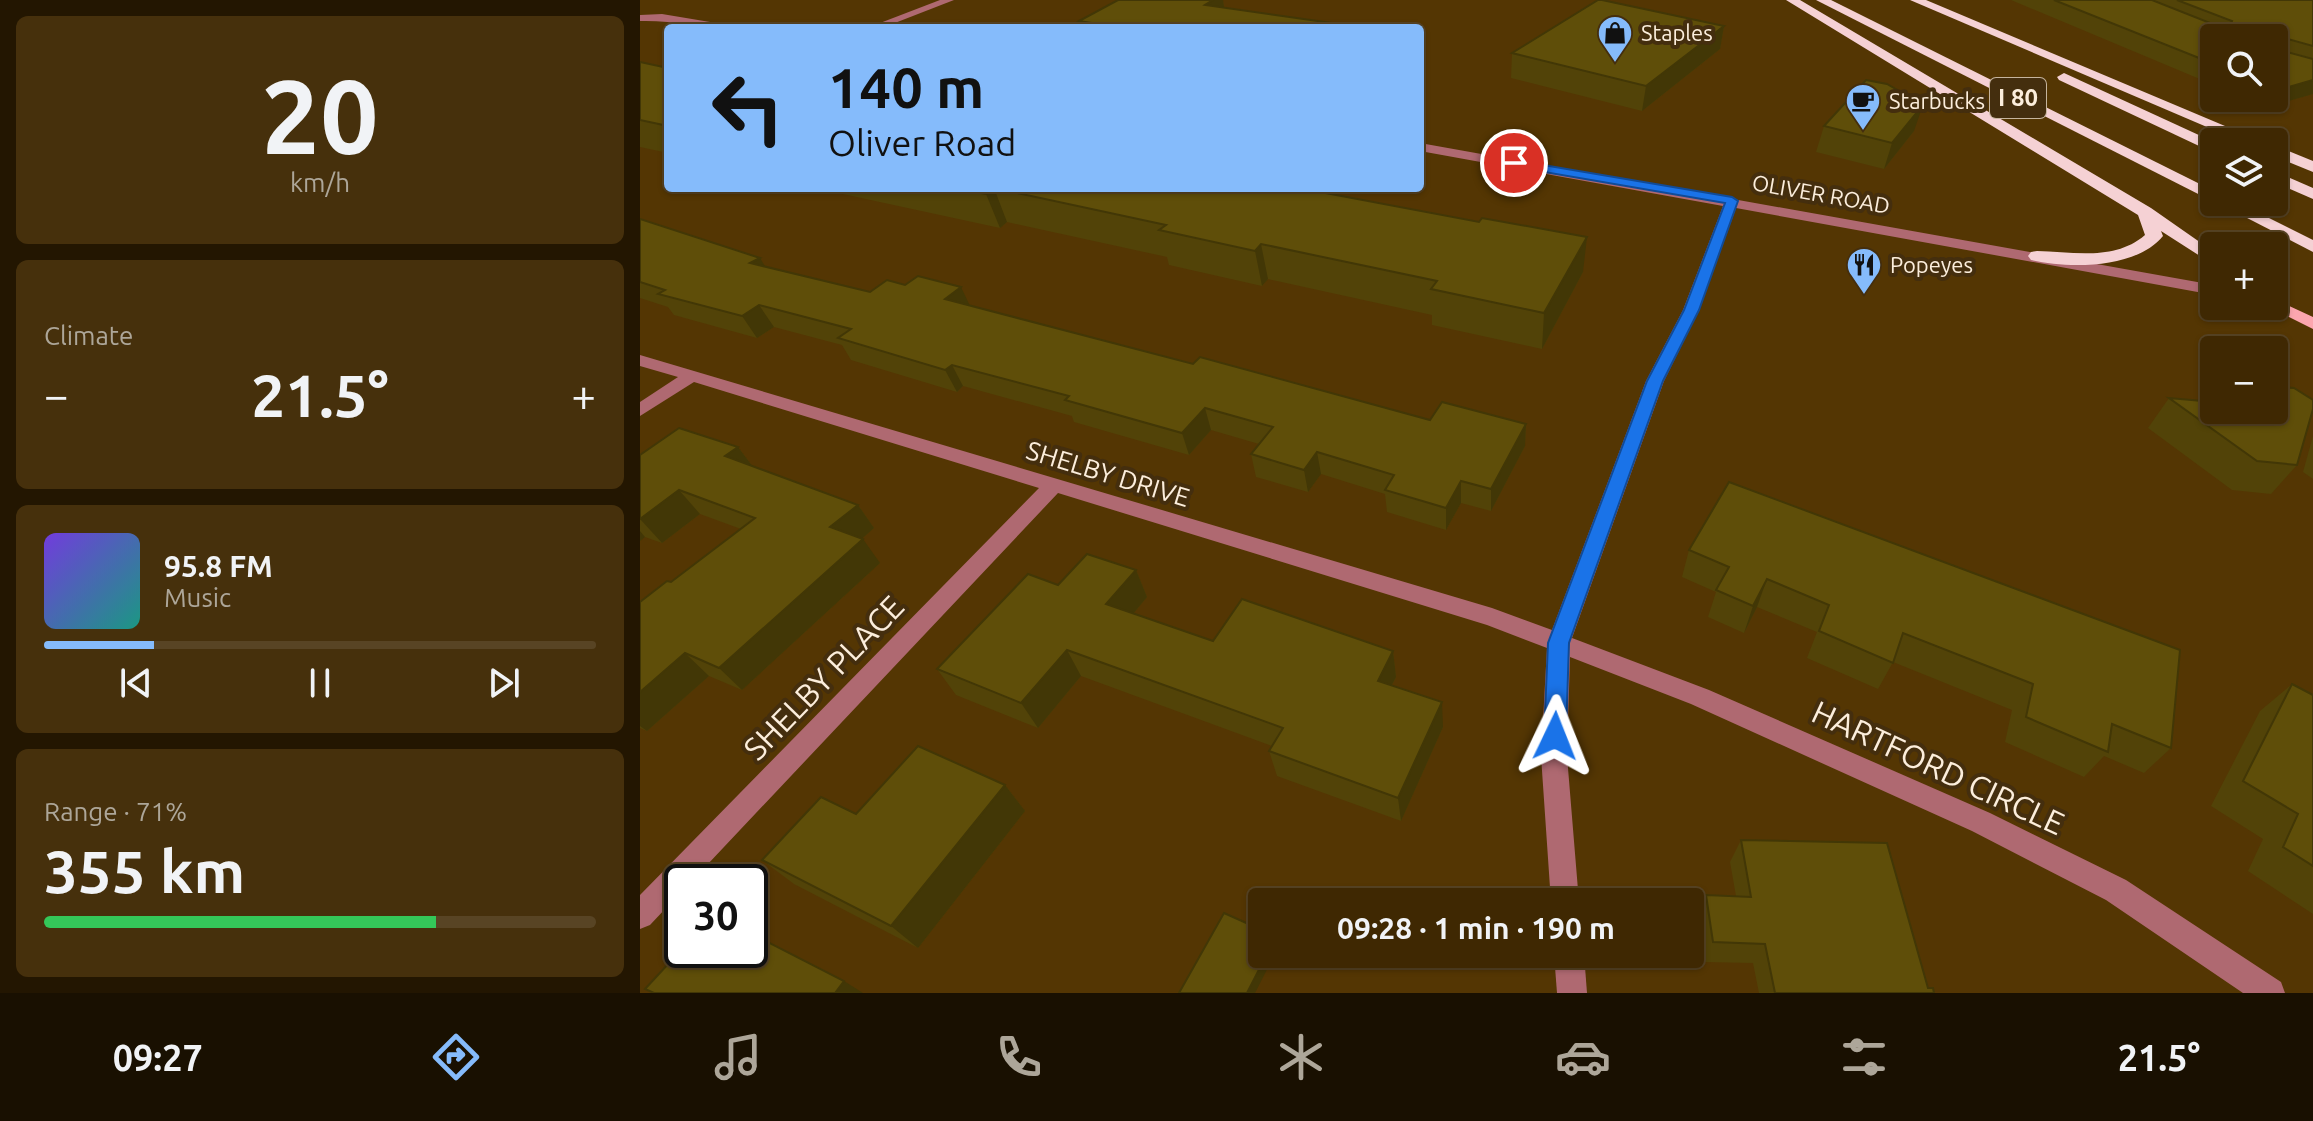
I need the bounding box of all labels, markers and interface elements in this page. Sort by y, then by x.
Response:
shop icon: Staples [1596,14,1634,64]
place label: Staples [1641,20,1713,45]
map controls [2200,24,2288,424]
button: search [2200,24,2288,112]
icon: left [696,56,800,160]
text: 140 m [828,56,984,119]
text: 20 [261,57,379,174]
road number: I 80 [1990,78,2046,118]
cafe icon: Starbucks [1844,82,1882,132]
place label: Starbucks [1889,88,1985,113]
text: Oliver Road [828,122,1016,163]
button: layers [2200,128,2288,216]
pin [1480,129,1548,197]
icon: arrive [1492,141,1536,185]
text: km/h [290,168,350,197]
street label: OLIVER ROAD [1750,169,1892,218]
button: + [2200,232,2288,320]
restaurant icon: Popeyes [1845,246,1883,296]
place label: Popeyes [1890,252,1973,277]
text: Climate [44,321,133,350]
button: − [2200,336,2288,424]
text: 21.5° [251,361,389,428]
text: − [44,370,69,419]
text: + [571,370,596,419]
street label: SHELBY DRIVE [1023,435,1193,512]
text: 95.8 FM [164,549,273,583]
text: Music [164,583,231,612]
street label: SHELBY PLACE [736,588,910,767]
icon: previous [114,661,158,705]
icon: pause [298,661,342,705]
icon: next [482,661,526,705]
street label: HARTFORD CIRCLE [1807,693,2070,841]
position arrow [1513,694,1597,778]
text: Range · 71% [44,797,187,826]
text: 355 km [44,837,245,904]
speed limit sign: 30 [664,864,768,968]
text: 09:28 · 1 min · 190 m [1337,911,1615,945]
icon: directions [428,1029,484,1085]
icon: music [710,1029,766,1085]
icon: phone [991,1029,1047,1085]
icon: climate [1273,1029,1329,1085]
icon: car [1555,1029,1611,1085]
icon: filters [1836,1029,1892,1085]
text: 09:27 [113,1037,203,1078]
text: 21.5° [2118,1037,2200,1078]

